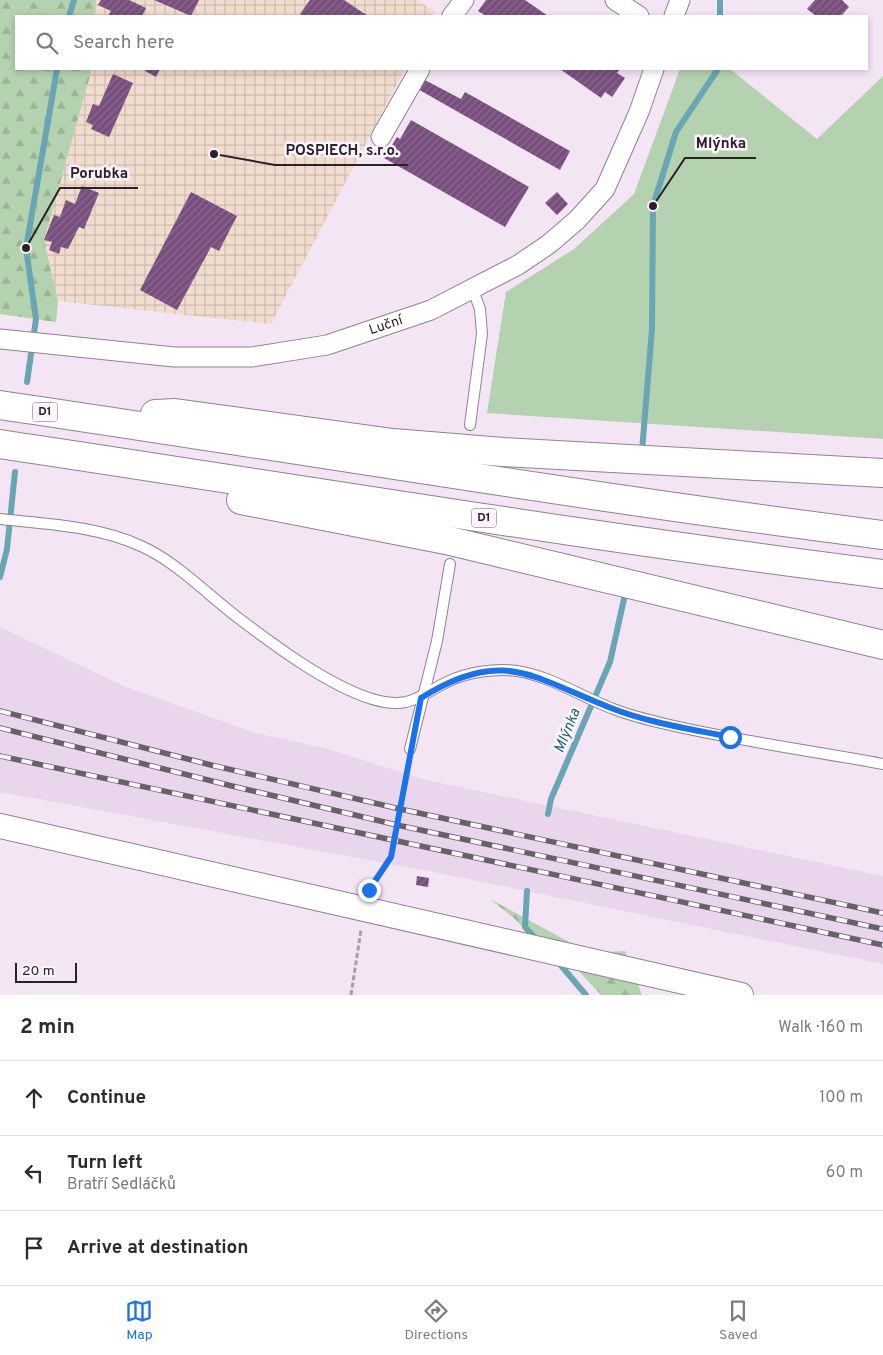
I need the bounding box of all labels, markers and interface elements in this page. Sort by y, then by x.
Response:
search box [15,15,868,70]
icon: search [33,29,61,57]
text: Search here [73,31,175,55]
callout: Mlýnka [685,128,756,158]
callout: POSPIECH, s.r.o. [275,135,408,165]
text: Mlýnka [696,135,746,154]
text: POSPIECH, s.r.o. [285,142,399,161]
callout: Porubka [60,158,138,188]
text: Porubka [70,165,128,184]
street label: Luční [367,311,406,339]
road number: D1 [32,402,58,422]
road number: D1 [472,508,496,528]
water label: Mlýnka [551,706,586,756]
route start [719,726,742,749]
route end [358,879,381,902]
scale bar [15,960,78,983]
text: 20 m [22,963,55,980]
text: 2 min [20,1014,75,1041]
text: Walk · 160 m [778,1018,863,1038]
icon: ahead [20,1084,48,1112]
text: Continue [67,1086,146,1110]
text: 100 m [819,1088,863,1108]
text: Turn left [67,1151,143,1175]
icon: left [20,1159,48,1187]
text: 60 m [826,1163,863,1183]
text: Bratří Sedláčků [67,1175,176,1195]
icon: arrive [20,1234,48,1262]
text: Arrive at destination [67,1236,248,1260]
tab: Map [125,1297,153,1344]
tab: Directions [404,1297,468,1344]
tab: Saved [719,1297,758,1344]

